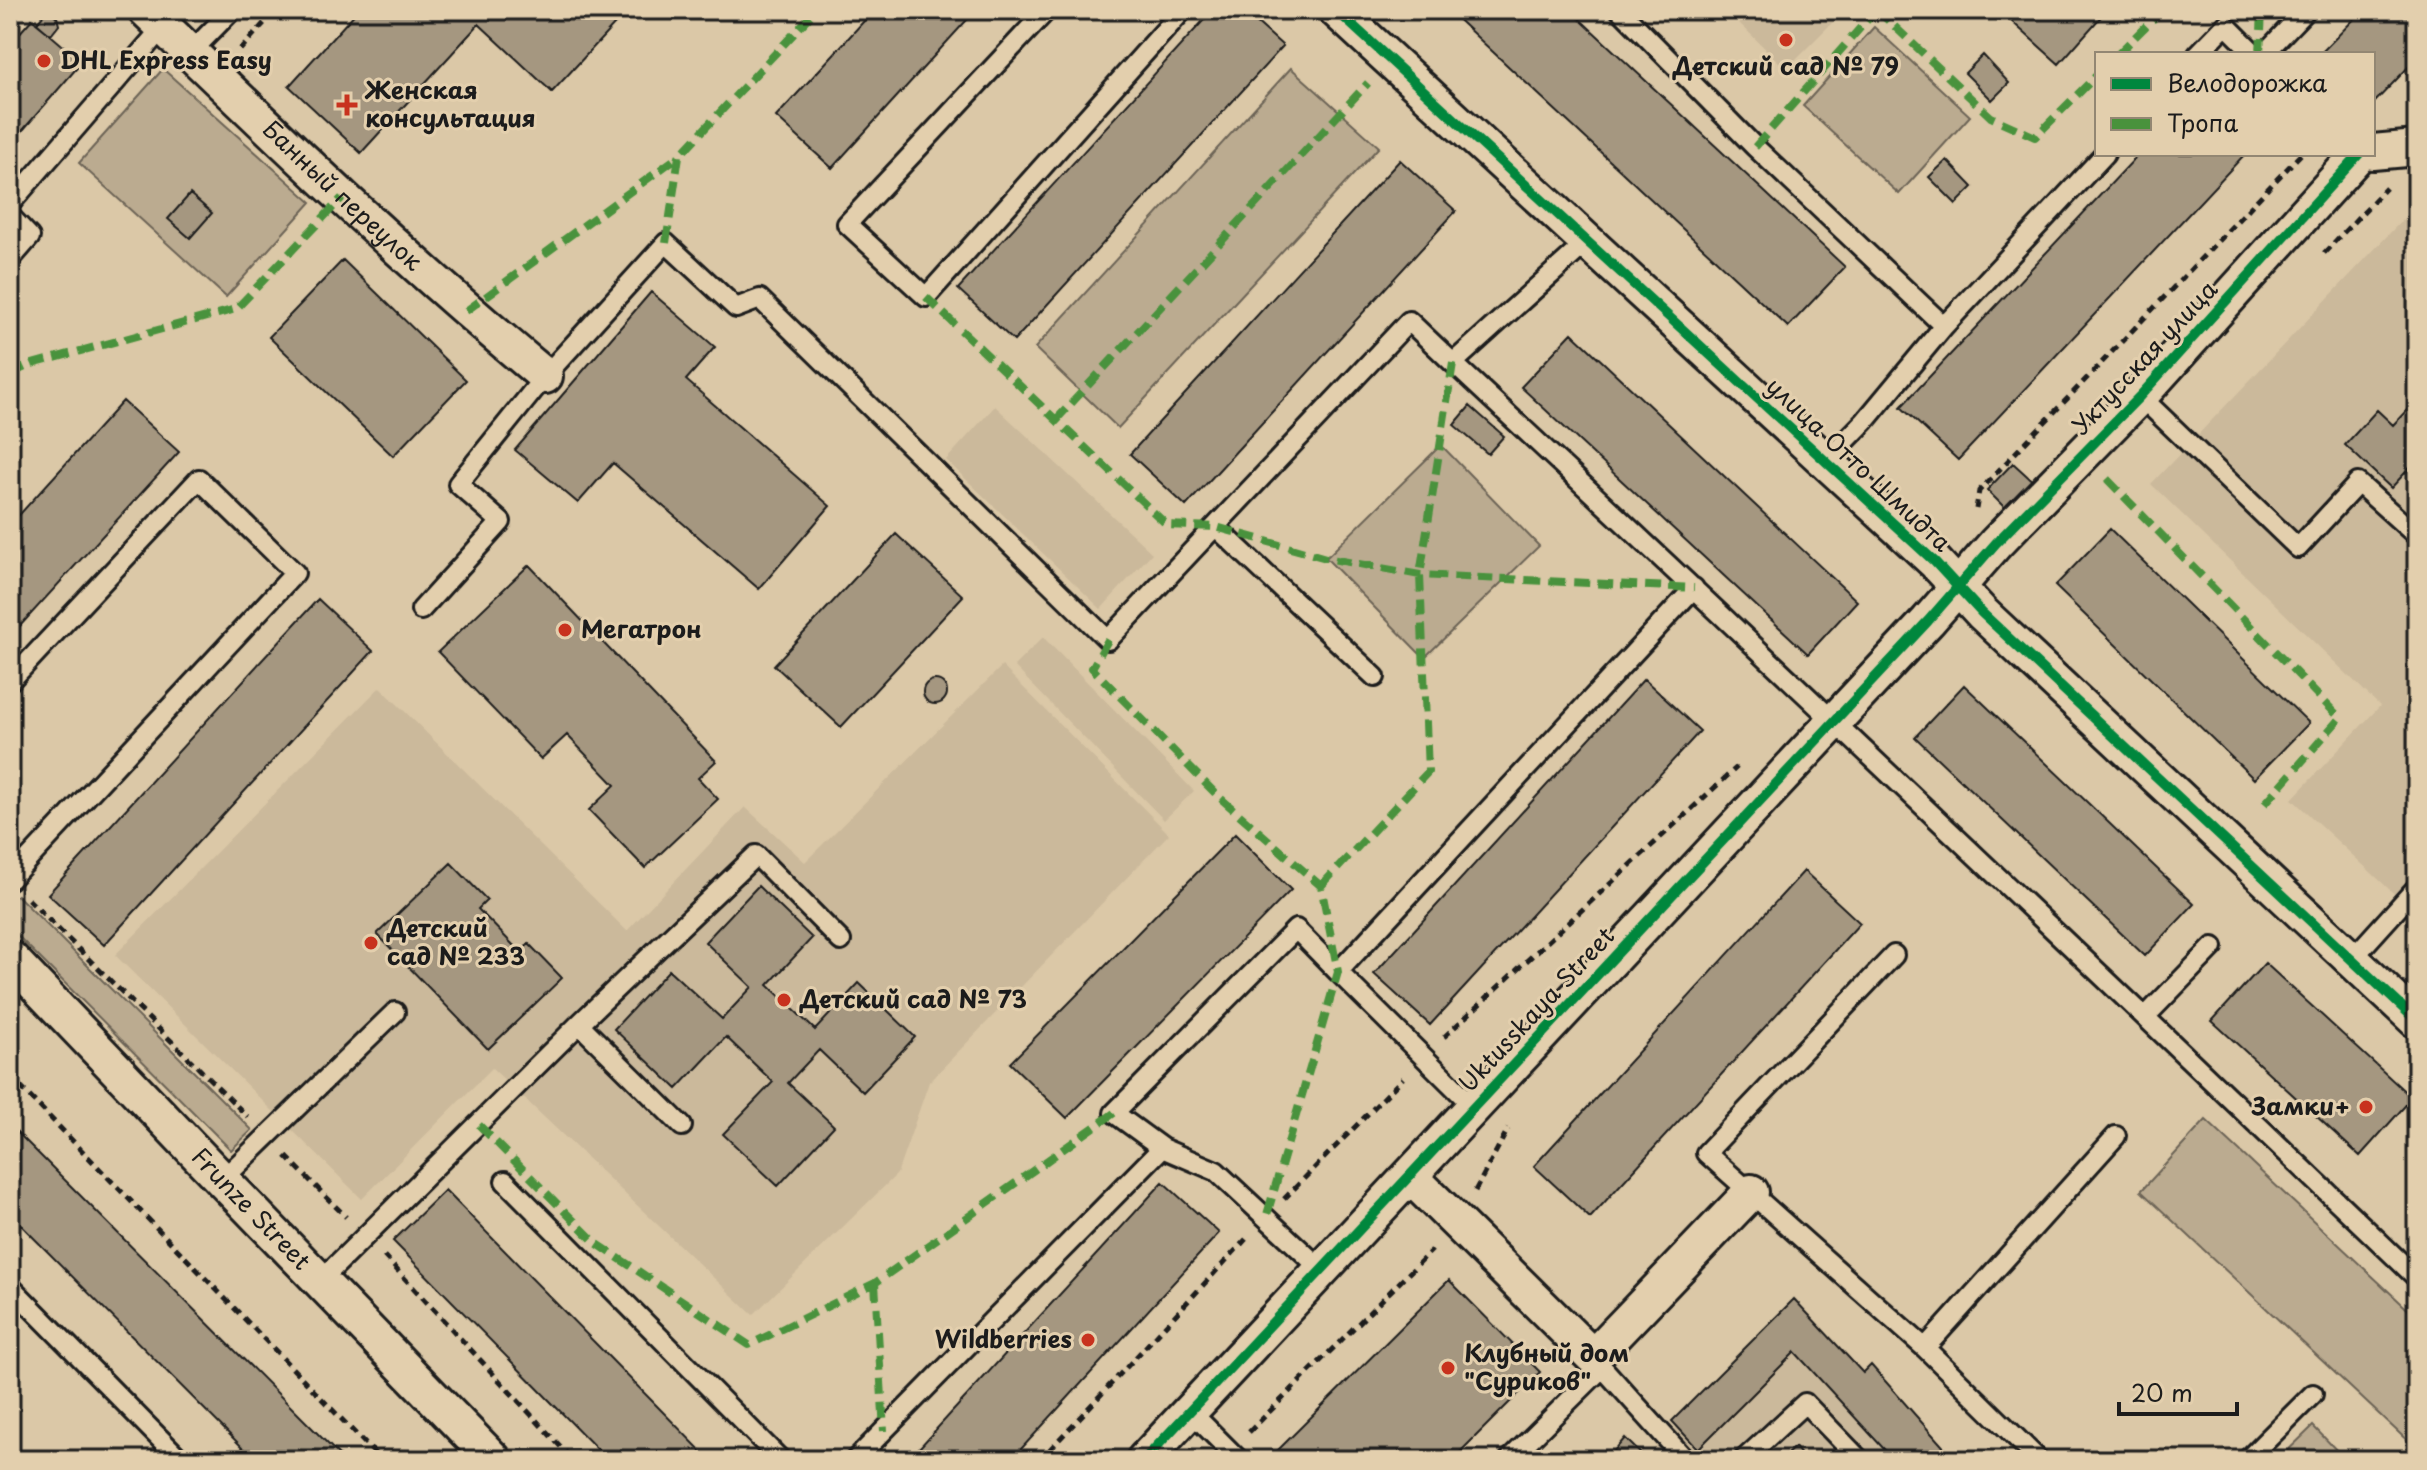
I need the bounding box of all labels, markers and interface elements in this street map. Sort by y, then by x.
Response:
marker: Детский сад № 79 [1777,31,1795,49]
place label: DHL Express Easy [60,41,272,77]
place label: Детский сад № 79 [1672,47,1899,83]
marker: DHL Express Easy [35,52,53,70]
legend [2095,52,2375,156]
text: Велодорожка [2167,64,2327,100]
place label: Женская консультация [364,71,536,135]
marker: Женская консультация [336,94,358,116]
text: Тропа [2167,104,2238,140]
street label: Банный переулок [255,111,432,278]
street label: Уктусская улица [2062,271,2225,442]
street label: улица Отто Шмидта [1759,368,1960,559]
place label: Мегатрон [581,610,702,646]
marker: Мегатрон [556,621,574,639]
place label: Детский сад № 233 [386,909,525,973]
street label: Uktusskaya Street [1449,918,1622,1099]
marker: Детский сад № 233 [362,934,380,952]
place label: Детский сад № 73 [799,980,1027,1016]
marker: Детский сад № 73 [775,991,793,1009]
place label: Замки+ [2251,1087,2350,1123]
marker: Замки+ [2357,1098,2375,1116]
street label: Frunze Street [184,1139,320,1277]
place label: Wildberries [935,1320,1072,1356]
marker: Wildberries [1079,1331,1097,1349]
place label: Клубный дом "Суриков" [1464,1334,1629,1398]
marker: Клубный дом "Суриков" [1439,1359,1457,1377]
scale bar [2119,1366,2237,1416]
text: 20 m [2131,1374,2193,1410]

